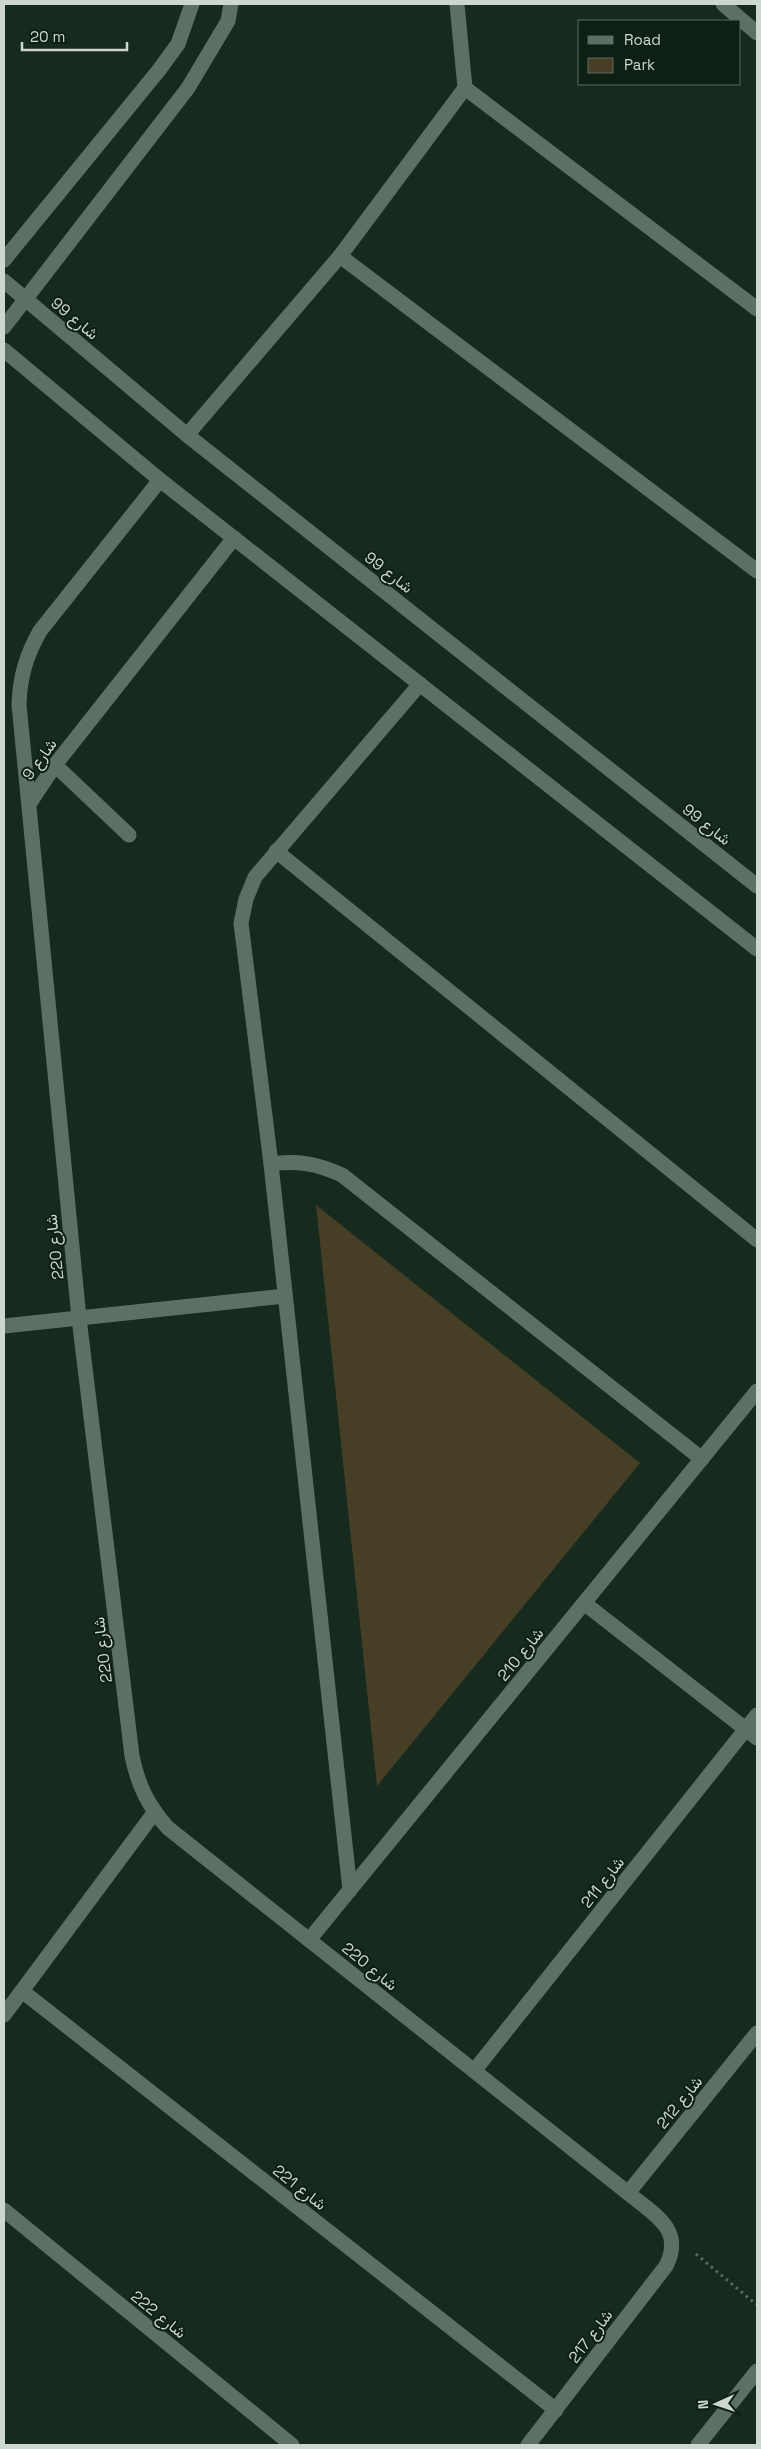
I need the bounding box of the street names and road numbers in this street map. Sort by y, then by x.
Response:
street label: شارع 99 [46,292,103,345]
street label: شارع 99 [360,547,417,599]
street label: شارع 9 [17,734,62,785]
street label: شارع 99 [678,799,735,851]
street label: شارع 220 [41,1213,69,1281]
street label: شارع 220 [88,1616,118,1684]
street label: شارع 210 [492,1623,549,1686]
street label: شارع 211 [576,1852,630,1913]
street label: شارع 220 [337,1938,402,1996]
street label: شارع 212 [652,2072,708,2134]
street label: شارع 221 [268,2160,331,2216]
street label: شارع 222 [126,2286,191,2344]
street label: شارع 217 [563,2305,618,2368]

